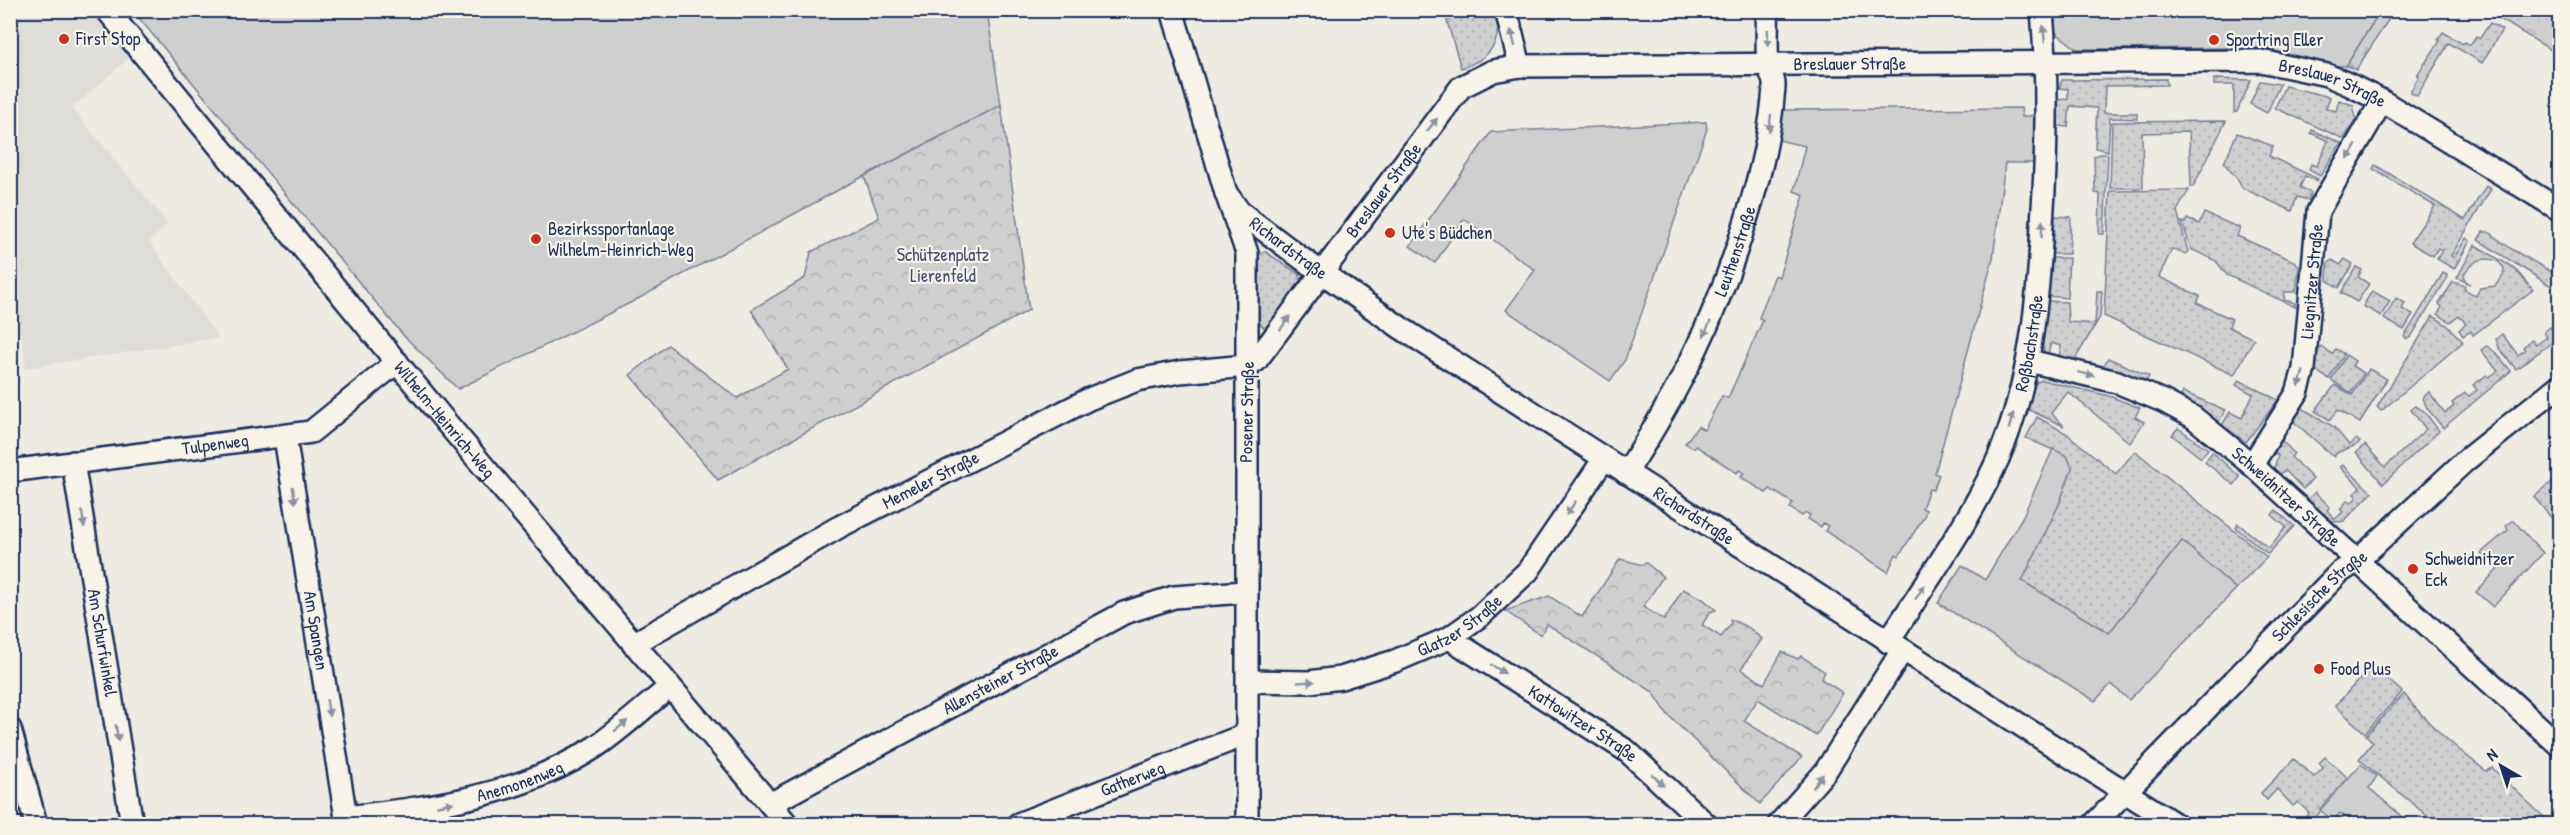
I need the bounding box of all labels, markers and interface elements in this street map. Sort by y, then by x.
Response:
one-way arrow [2039,25,2049,44]
place label: First Stop [75,26,141,51]
place label: Sportring Eller [2226,27,2323,52]
one-way arrow [1508,29,1517,47]
one-way arrow [1763,29,1773,48]
marker: First Stop [57,32,71,46]
marker: Sportring Eller [2207,33,2221,47]
street label: Breslauer Straße [1793,50,1906,76]
street label: Breslauer Straße [2277,52,2390,113]
one-way arrow [1765,113,1775,132]
one-way arrow [1425,117,1438,133]
street label: Breslauer Straße [1340,137,1427,243]
one-way arrow [2347,143,2357,160]
street label: Leuthenstraße [1708,203,1762,300]
street label: Richardstraße [1244,210,1333,285]
place label: Bezirkssportanlage Wilhelm-Heinrich-Weg [548,216,694,262]
place label: Ute's Büdchen [1402,220,1492,245]
one-way arrow [2037,220,2047,239]
street label: Liegnitzer Straße [2294,223,2329,340]
marker: Ute's Büdchen [1383,226,1397,240]
marker: Bezirkssportanlage Wilhelm-Heinrich-Weg [529,232,543,246]
park label: Schützenplatz Lierenfeld [897,242,990,288]
street label: Roßbachstraße [2008,294,2049,394]
one-way arrow [1279,316,1291,332]
one-way arrow [1703,320,1712,337]
street label: Wilhelm-Heinrich-Weg [389,356,501,484]
street label: Posener Straße [1233,361,1260,463]
one-way arrow [2076,370,2095,380]
one-way arrow [2296,370,2305,388]
one-way arrow [2007,412,2016,430]
street label: Tulpenweg [180,427,250,461]
street label: Schweidnitzer Straße [2227,441,2347,552]
street label: Memeler Straße [878,444,983,515]
street label: Richardstraße [1649,480,1740,551]
one-way arrow [290,486,299,505]
one-way arrow [1565,499,1577,515]
one-way arrow [78,510,87,529]
street label: Schlesische Straße [2266,544,2373,647]
place label: Schweidnitzer Eck [2425,546,2515,592]
marker: Schweidnitzer Eck [2406,562,2420,576]
one-way arrow [1914,584,1925,600]
street label: Am Schurfwinkel [82,587,124,698]
street label: Glatzer Straße [1413,588,1507,662]
street label: Am Spangen [298,589,335,672]
street label: Allensteiner Straße [938,638,1063,720]
place label: Food Plus [2330,656,2391,681]
marker: Food Plus [2312,662,2326,676]
one-way arrow [1490,664,1506,675]
one-way arrow [1297,677,1316,686]
street label: Kattowitzer Straße [1524,679,1644,767]
one-way arrow [324,699,333,718]
one-way arrow [614,720,629,732]
one-way arrow [113,723,122,742]
north arrow [2471,736,2531,796]
text: N [2481,743,2502,766]
street label: Anemonenweg [474,754,567,808]
street label: Gatherweg [1096,755,1168,802]
one-way arrow [1650,773,1665,786]
one-way arrow [1812,773,1824,789]
one-way arrow [436,799,455,808]

